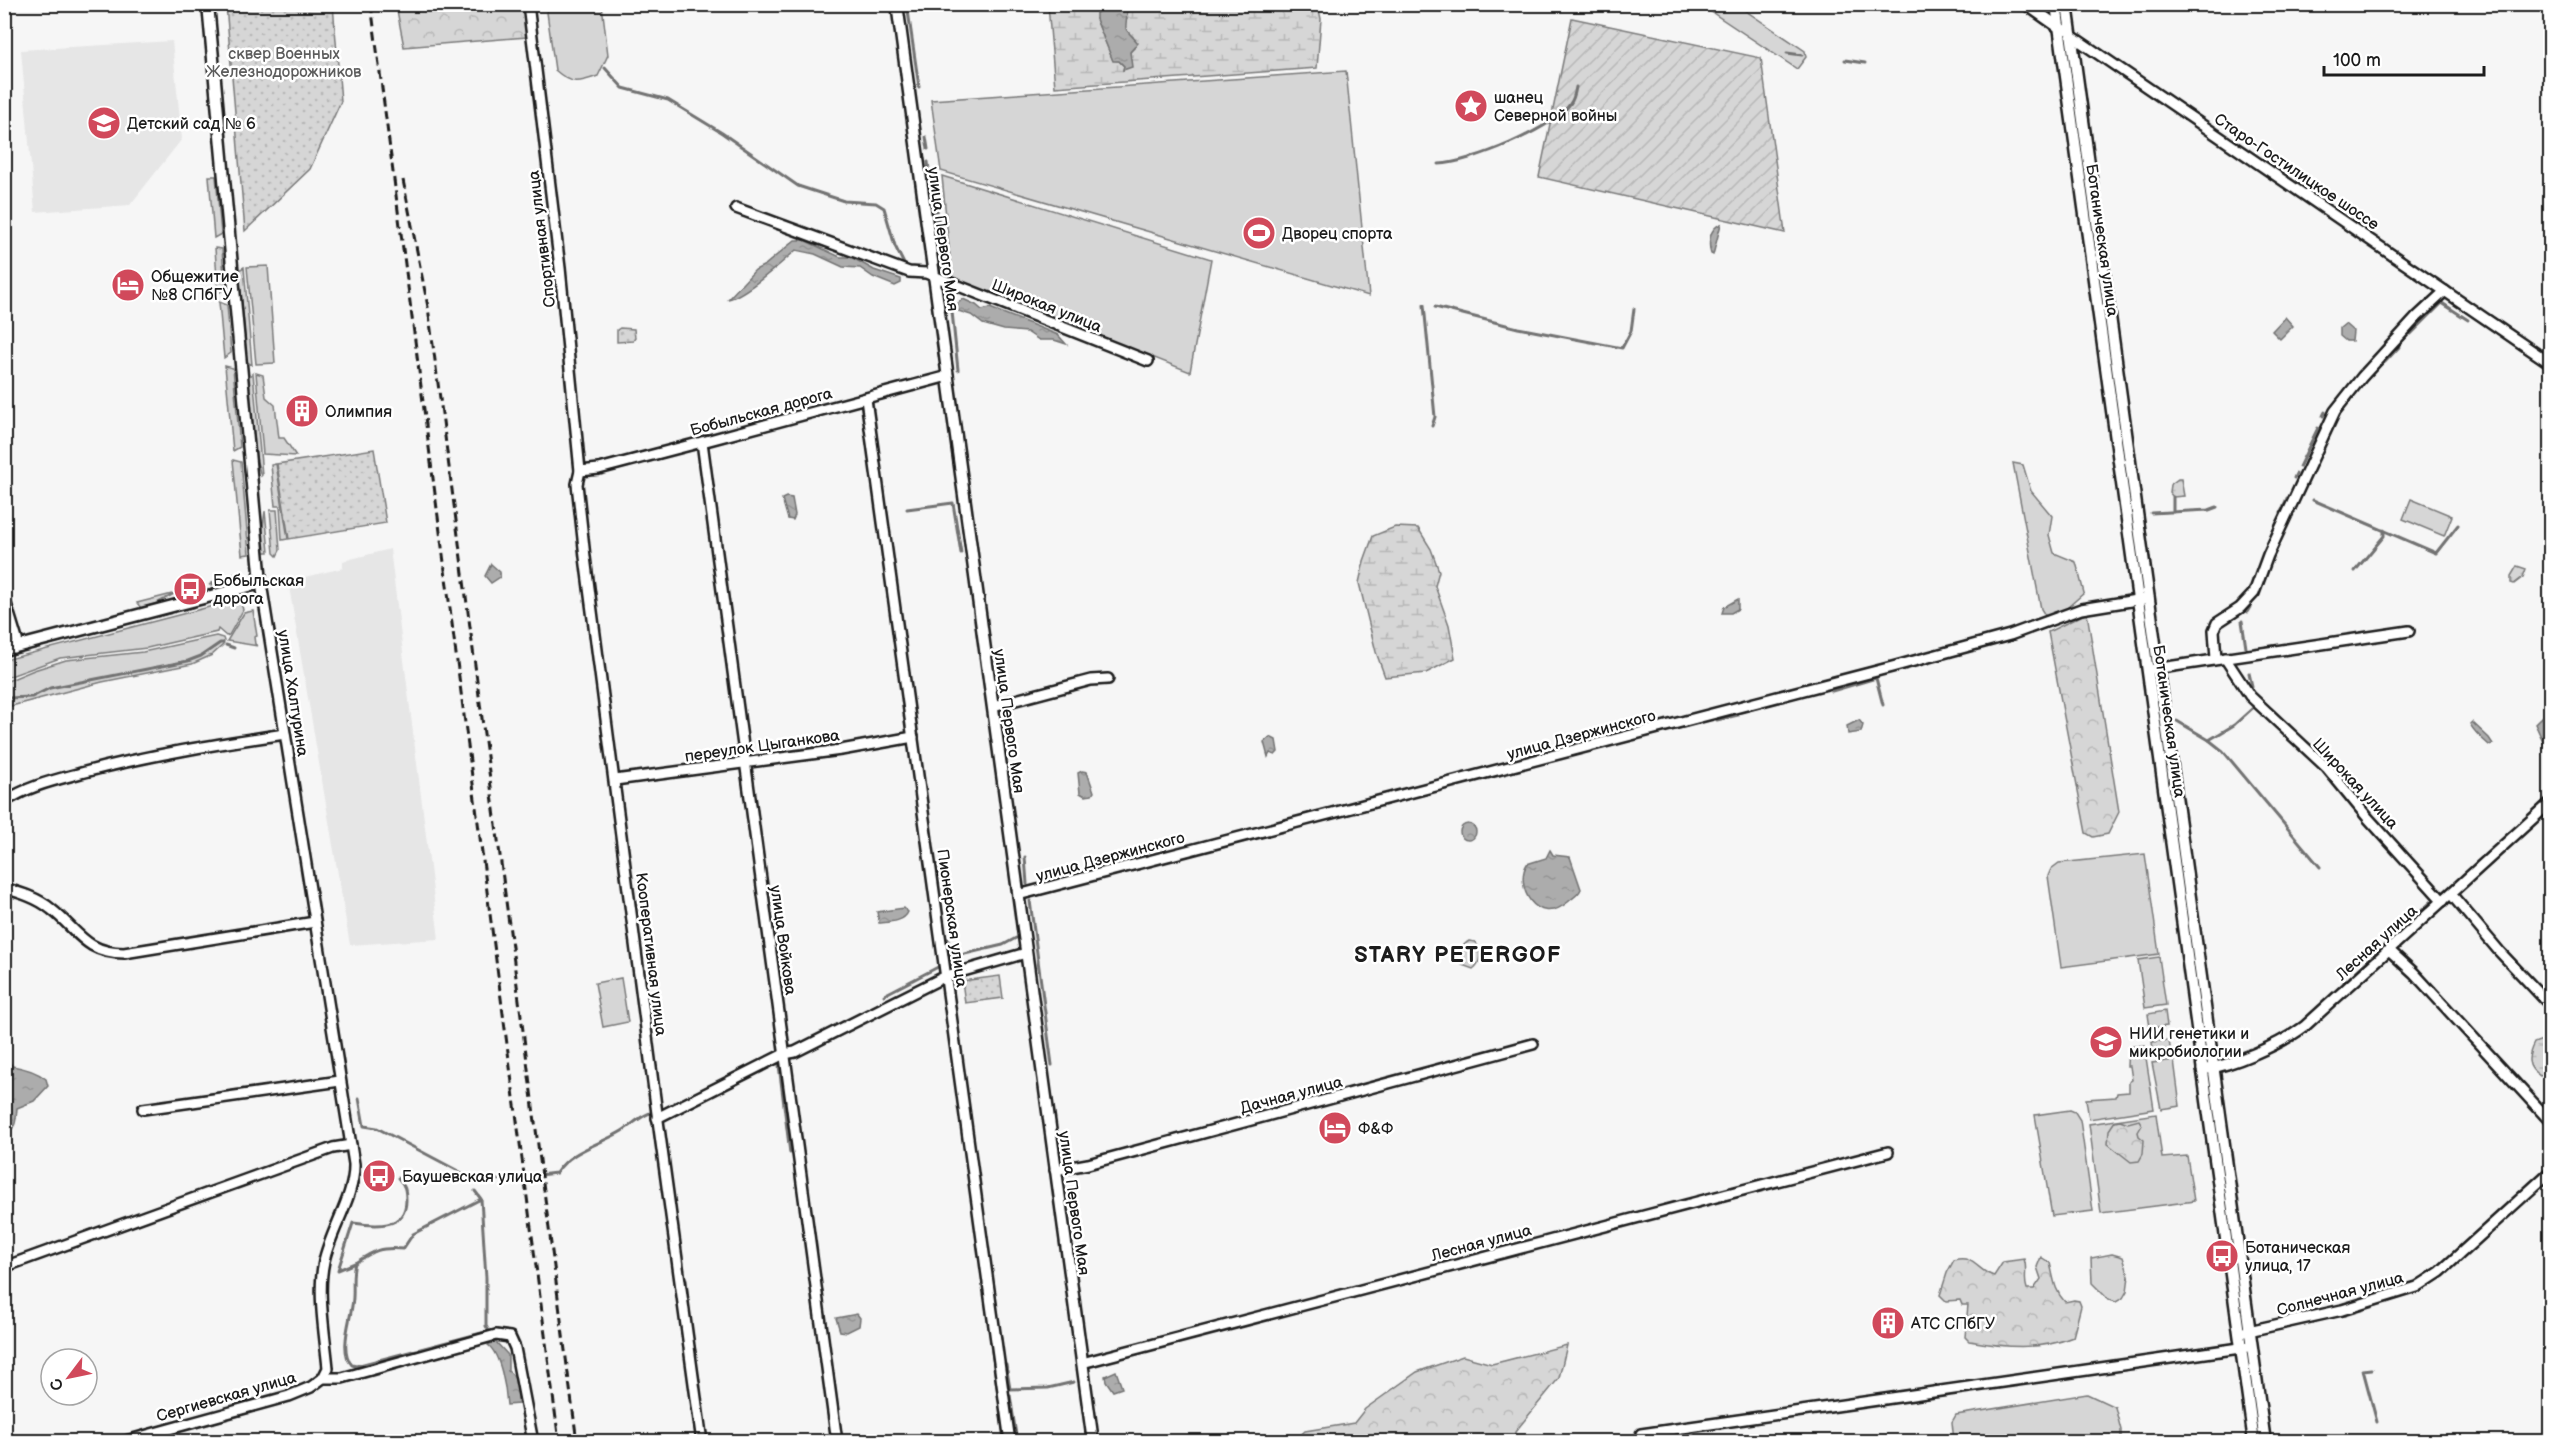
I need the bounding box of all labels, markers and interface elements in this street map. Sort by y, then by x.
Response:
scale bar [2324,39,2484,77]
park label: сквер Военных Железнодорожников [207,45,362,82]
text: 100 m [2333,50,2381,71]
place icon: шанец Северной войны [1453,88,1489,124]
place label: шанец Северной войны [1494,89,1617,126]
school or university icon: Детский сад № 6 [86,105,122,141]
street label: Старо-Гостилицкое шоссе [2210,110,2382,235]
place label: Детский сад № 6 [127,115,256,134]
street label: Ботаническая улица [2081,163,2122,318]
street label: улица Первого Мая [923,166,962,313]
street label: Спортивная улица [525,169,560,308]
sports icon: Дворец спорта [1241,215,1277,251]
place label: Дворец спорта [1282,225,1393,244]
hotel icon: Общежитие №8 СПбГУ [110,267,146,303]
place label: Общежитие №8 СПбГУ [151,268,239,305]
street label: Широкая улица [989,276,1105,337]
street label: Бобыльская дорога [688,384,835,441]
building icon: Олимпия [284,393,320,429]
place label: Олимпия [325,403,392,422]
bus stop icon: Бобыльская дорога [172,571,208,607]
place label: Бобыльская дорога [213,572,304,609]
street label: улица Халтурина [273,628,312,759]
street label: Ботаническая улица [2148,644,2189,799]
street label: улица Первого Мая [989,648,1028,795]
street label: улица Дзержинского [1505,706,1658,764]
street label: переулок Цыганкова [683,726,841,767]
street label: Широкая улица [2308,735,2402,834]
street label: улица Дзержинского [1034,828,1187,886]
street label: Пионерская улица [932,848,971,989]
street label: Кооперативная улица [631,871,670,1037]
street label: улица Войкова [765,884,800,997]
street label: Лесная улица [2332,901,2422,985]
district label: STARY PETERGOF [1354,942,1562,969]
school or university icon: НИИ генетики и микробиологии [2088,1024,2124,1060]
place label: НИИ генетики и микробиологии [2129,1025,2249,1062]
street label: Дачная улица [1238,1073,1345,1118]
hotel icon: Ф&Ф [1317,1110,1353,1146]
place label: Ф&Ф [1358,1120,1393,1139]
street label: улица Первого Мая [1054,1130,1093,1277]
bus stop icon: Баушевская улица [361,1158,397,1194]
place label: Баушевская улица [402,1168,543,1187]
street label: Лесная улица [1428,1221,1534,1266]
bus stop icon: Ботаническая улица, 17 [2204,1238,2240,1274]
place label: Ботаническая улица, 17 [2245,1239,2350,1276]
street label: Солнечная улица [2275,1268,2406,1320]
building icon: АТС СПбГУ [1870,1305,1906,1341]
place label: АТС СПбГУ [1910,1315,1995,1334]
north arrow [39,1347,99,1407]
street label: Сергиевская улица [154,1368,299,1426]
text: С [47,1374,69,1394]

